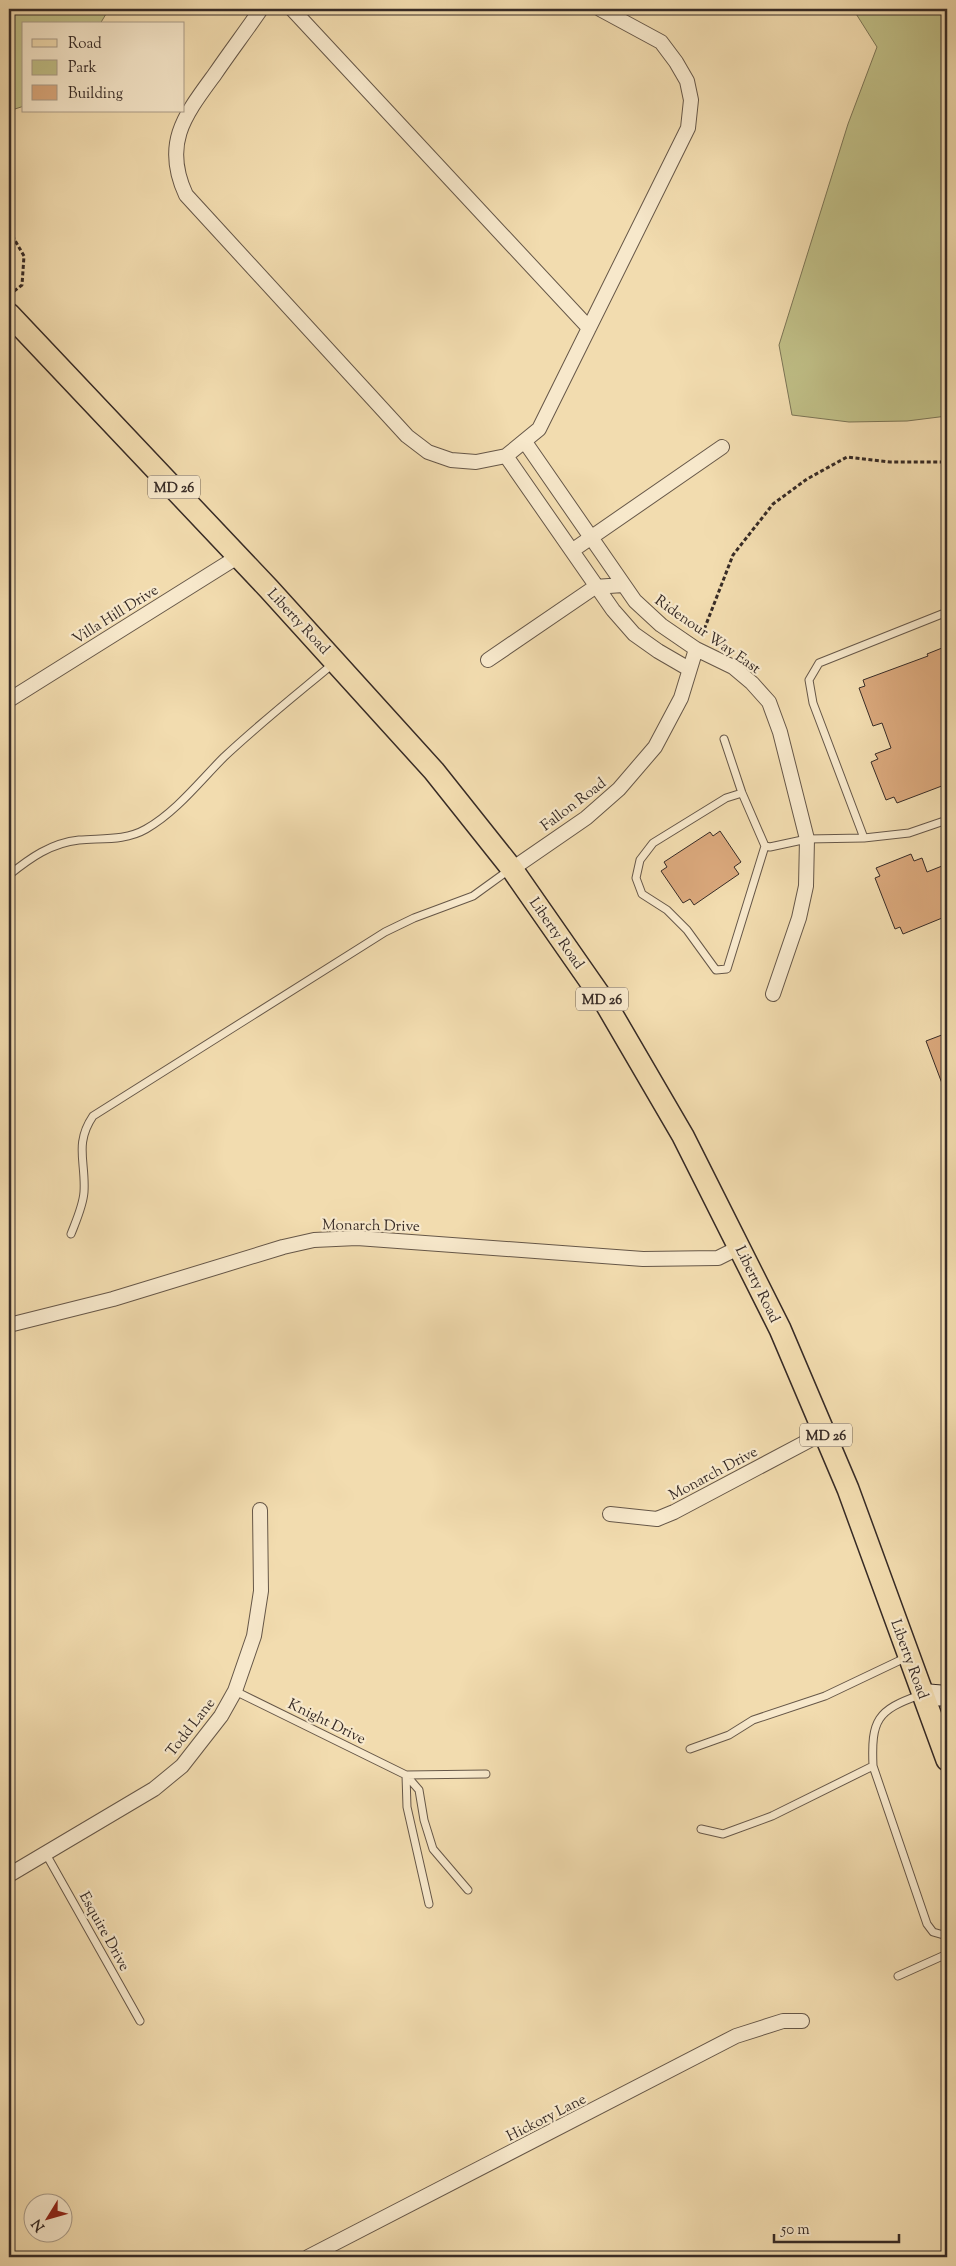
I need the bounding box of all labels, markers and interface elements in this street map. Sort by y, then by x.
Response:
legend [22,22,185,112]
text: Road [68,34,102,55]
text: Park [68,58,97,79]
text: Building [68,84,123,105]
road number: MD 26 [148,476,200,498]
street label: Villa Hill Drive [69,580,163,650]
street label: Liberty Road [262,584,334,660]
street label: Ridenour Way East [650,591,764,680]
street label: Fallon Road [537,773,611,837]
street label: Liberty Road [523,894,589,975]
road number: MD 26 [576,988,628,1011]
street label: Monarch Drive [322,1215,420,1238]
street label: Liberty Road [729,1243,785,1327]
road number: MD 26 [800,1424,852,1446]
street label: Monarch Drive [666,1442,762,1507]
street label: Liberty Road [884,1617,933,1703]
street label: Todd Lane [162,1694,221,1762]
street label: Knight Drive [284,1694,369,1750]
street label: Esquire Drive [73,1888,134,1975]
street label: Hickory Lane [503,2089,590,2147]
north arrow [22,2194,72,2244]
scale bar [774,2211,898,2243]
text: N [28,2214,51,2235]
text: 50 m [780,2220,810,2241]

